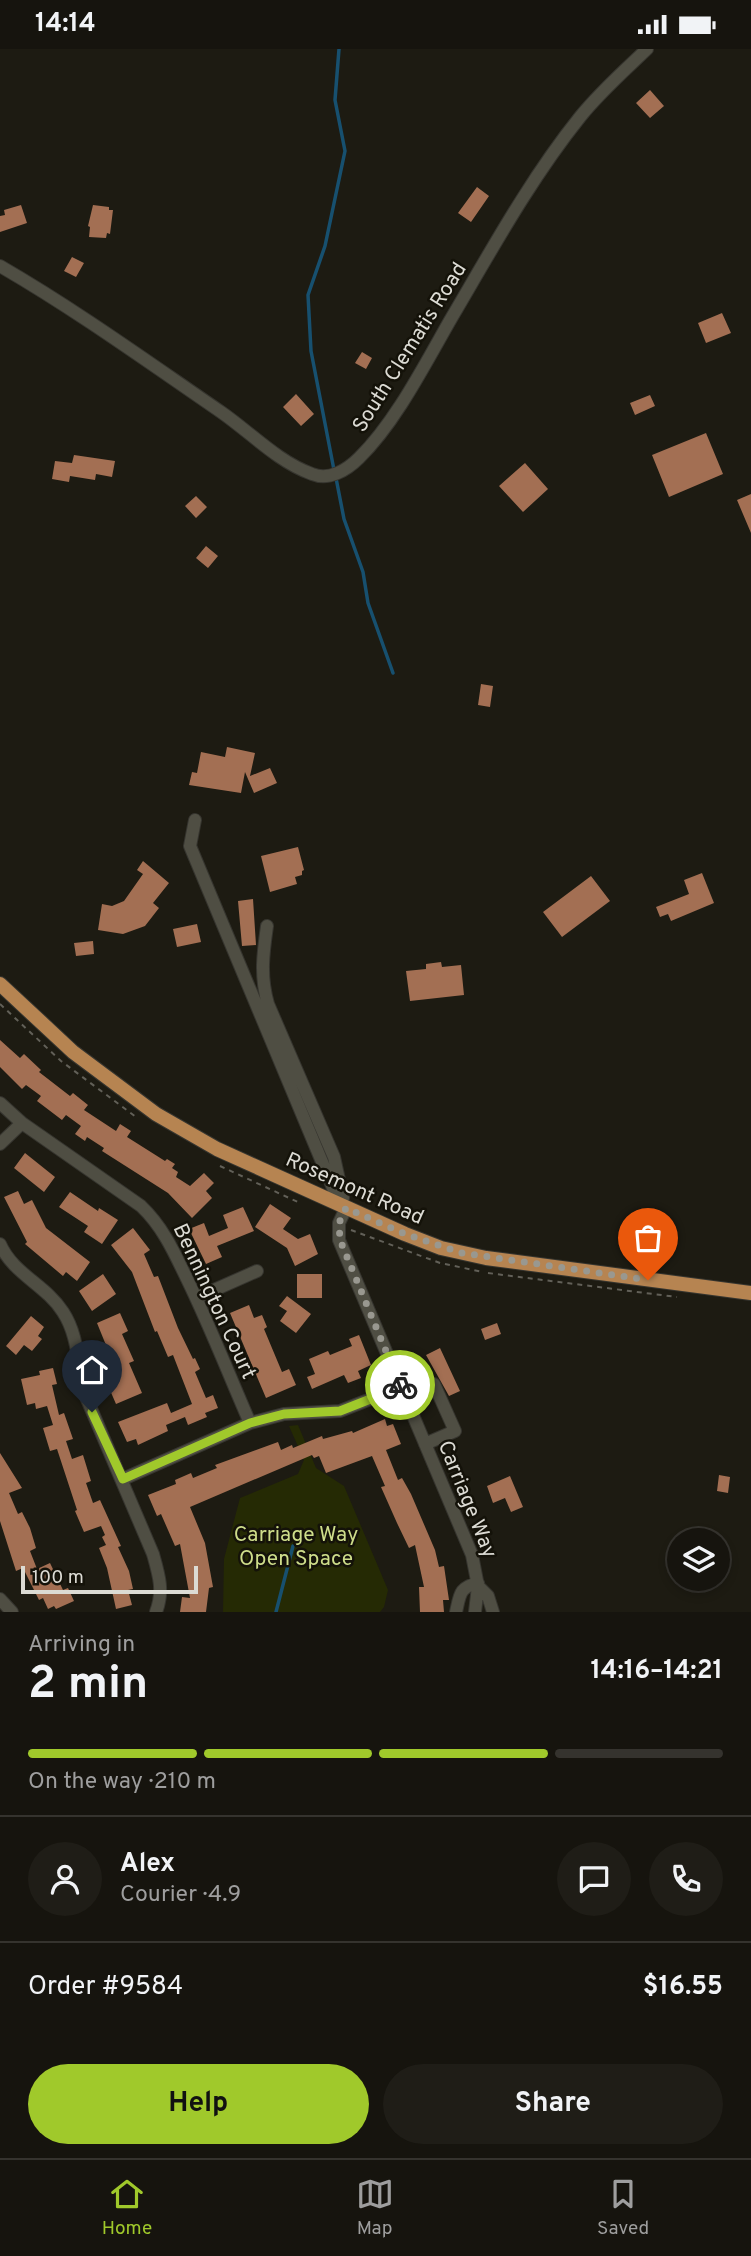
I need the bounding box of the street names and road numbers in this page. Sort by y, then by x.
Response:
street label: South Clematis Road [347,258,474,438]
street label: Rosemont Road [281,1147,428,1232]
street label: Bennington Court [166,1220,262,1384]
street label: Carriage Way [431,1437,502,1562]

